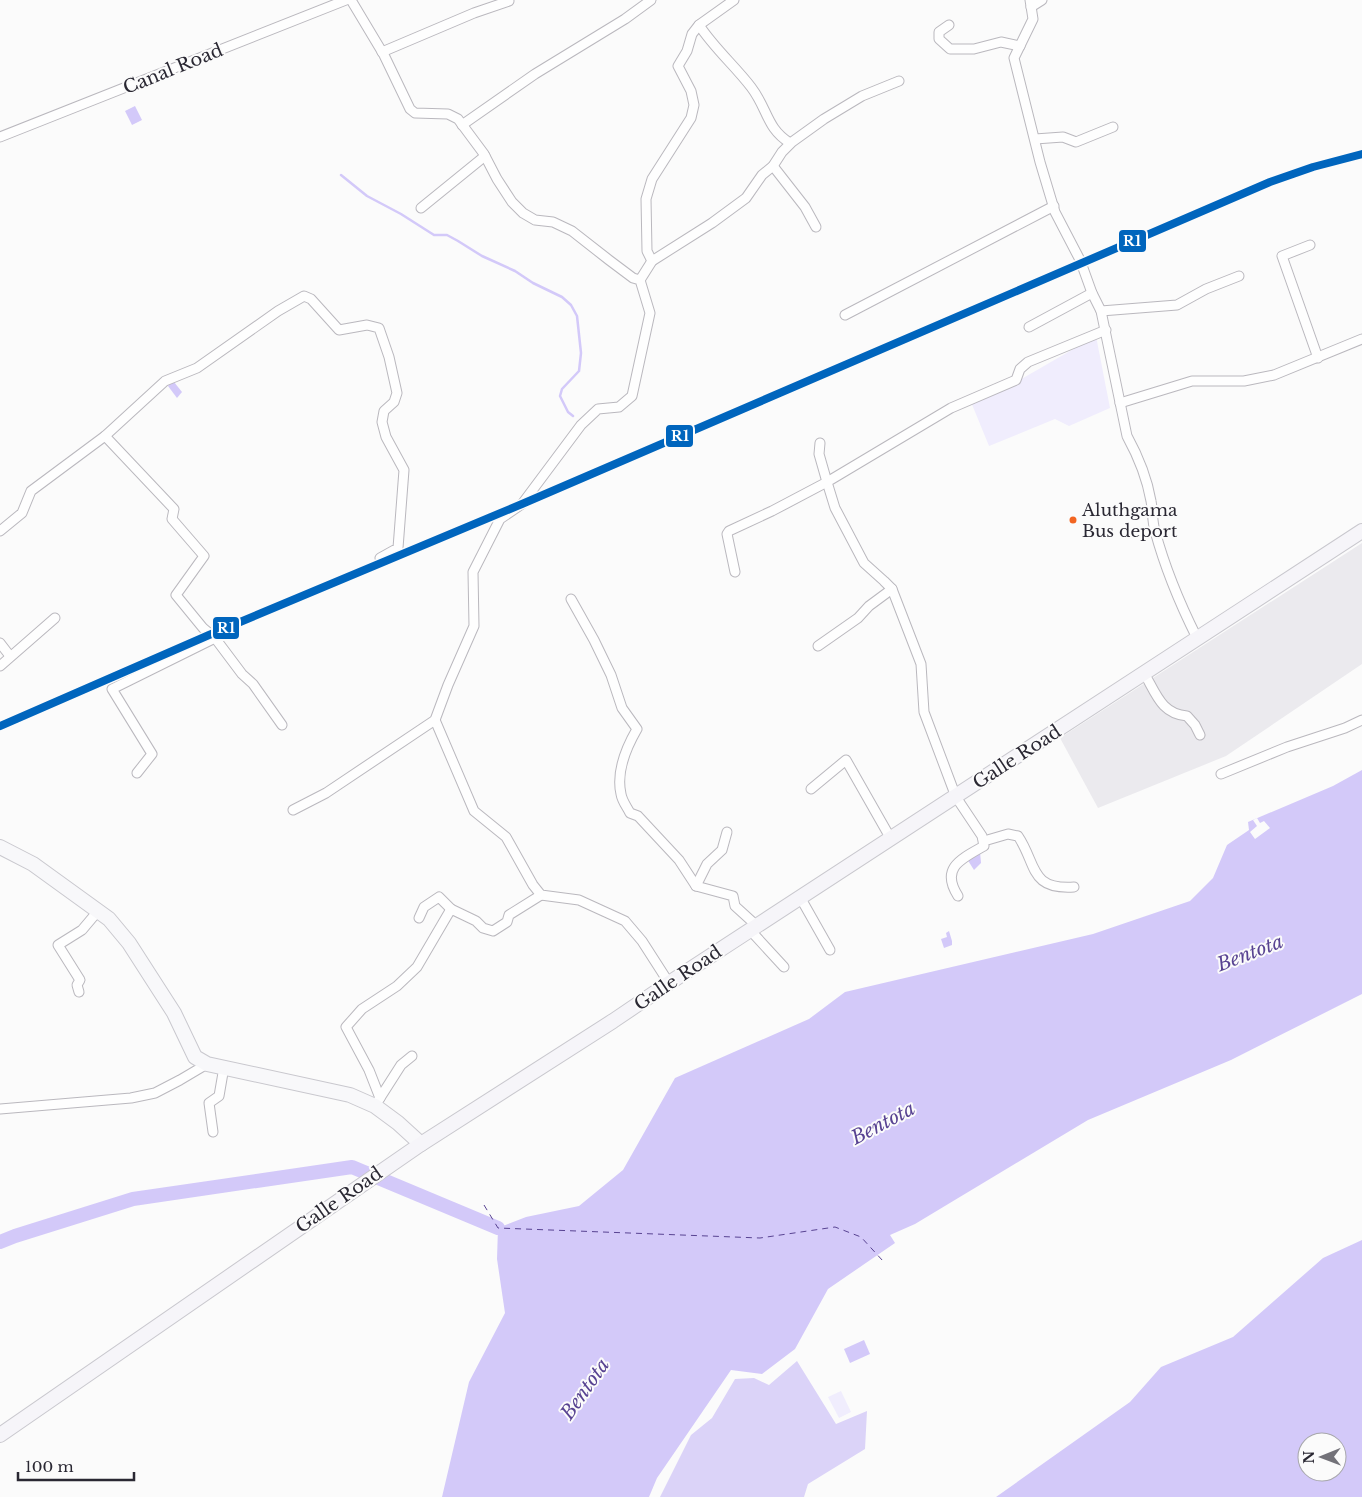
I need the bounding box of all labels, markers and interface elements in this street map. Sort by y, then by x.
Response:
street label: Canal Road [120,39,226,99]
line badge: R1 [1118,229,1147,253]
text: R1 [1123,232,1141,250]
line badge: R1 [665,424,694,448]
text: R1 [671,427,689,445]
place label: Aluthgama Bus deport [1081,500,1178,542]
marker: Aluthgama Bus deport [1068,515,1078,525]
line badge: R1 [212,616,240,640]
text: R1 [217,619,235,637]
street label: Galle Road [969,720,1065,794]
water label: Bentota [1213,930,1286,976]
street label: Galle Road [630,941,726,1015]
water label: Bentota [846,1097,919,1150]
street label: Galle Road [291,1162,387,1238]
water label: Bentota [555,1354,614,1425]
north arrow [1297,1432,1347,1482]
scale bar [18,1450,134,1482]
text: N [1300,1450,1318,1464]
text: 100 m [25,1457,74,1476]

